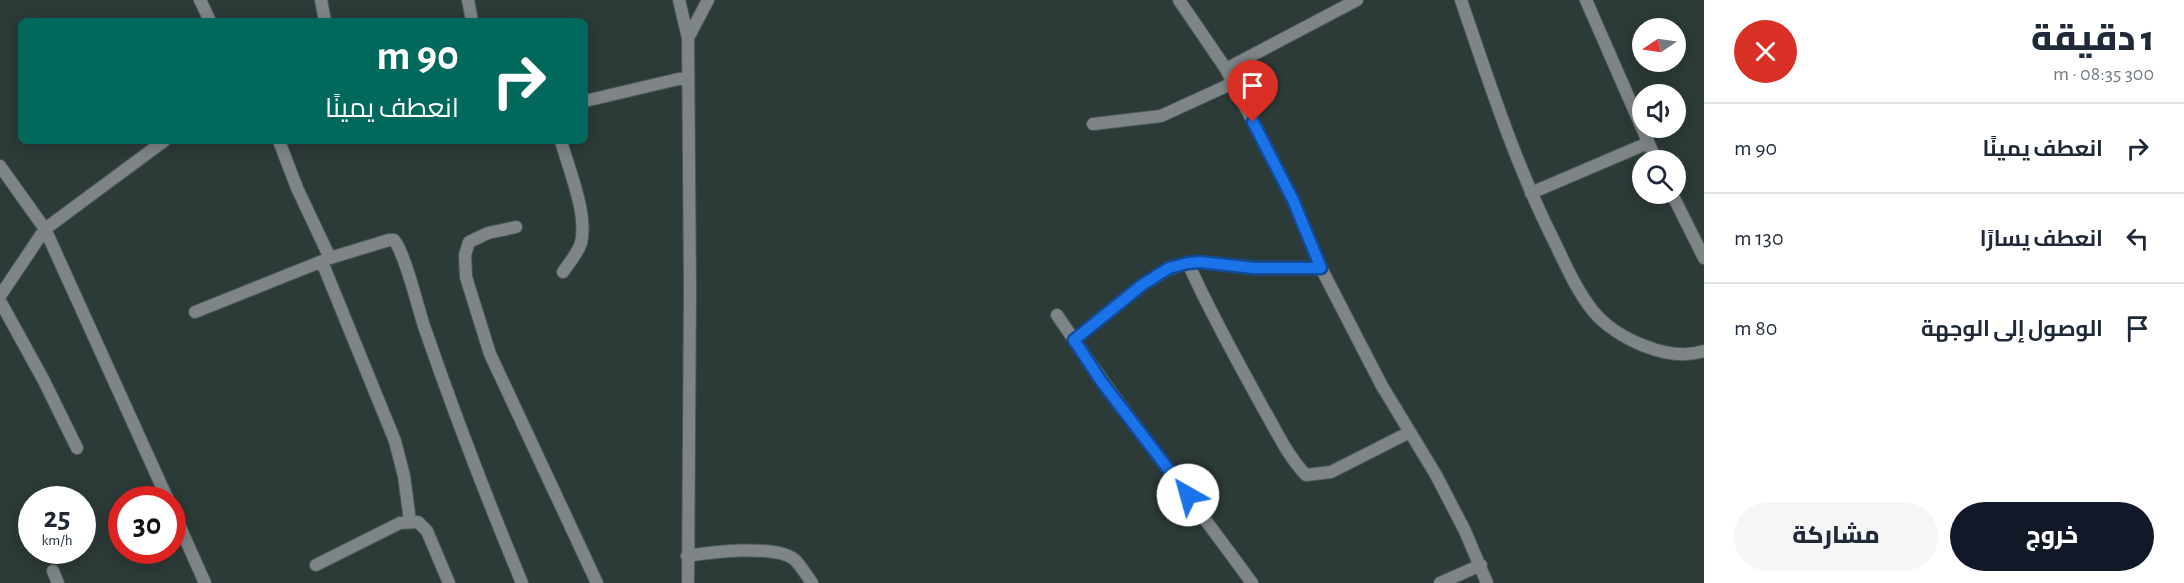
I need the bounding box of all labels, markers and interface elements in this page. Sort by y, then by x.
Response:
north arrow [1632,18,1686,72]
map controls [1632,18,1686,204]
button: close [1734,20,1797,83]
text: 1 دقيقة [2031,21,2154,57]
text: 90 m [377,35,459,77]
icon: right [480,42,558,120]
pin [1227,60,1278,122]
text: 300 m · 08:35 [2053,64,2154,84]
icon: arrive [1236,69,1269,102]
button: sound [1632,84,1686,138]
text: انعطف يمينًا [325,95,459,122]
icon: right [2121,132,2154,165]
text: 90 m [1734,137,1777,159]
text: انعطف يمينًا [1982,138,2103,160]
button: search [1632,150,1686,204]
icon: left [2121,222,2154,255]
text: 130 m [1734,227,1784,249]
text: انعطف يسارًا [1980,228,2103,250]
icon: arrive [2121,312,2154,345]
text: 80 m [1734,317,1777,339]
text: الوصول إلى الوجهة [1921,318,2103,340]
position arrow [1156,463,1220,527]
speed limit sign: 30 [108,486,186,564]
button: مشاركة [1734,502,1938,571]
button: خروج [1950,502,2154,571]
text: 25 [43,503,71,533]
text: km/h [42,533,72,548]

